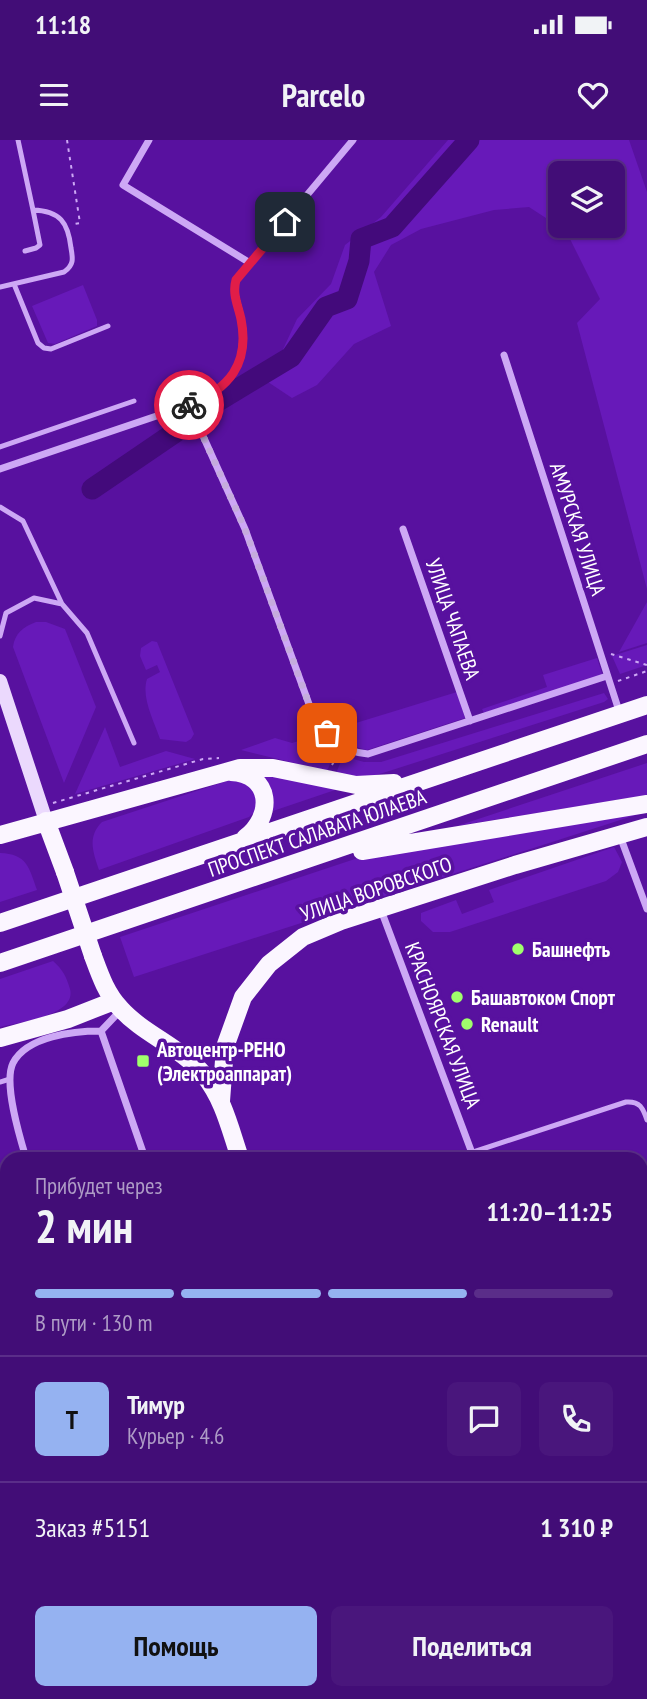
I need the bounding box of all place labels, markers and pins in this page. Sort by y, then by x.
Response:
pin [255,192,315,252]
pin [297,703,357,763]
place label: Башнефть [532,936,611,963]
marker: Башнефть [510,941,526,957]
place label: Башавтоком Спорт [471,984,616,1011]
marker: Башавтоком Спорт [449,989,465,1005]
place label: Renault [481,1011,538,1038]
marker: Renault [459,1016,475,1032]
place label: Автоцентр-РЕНО (Электроаппарат) [156,1036,292,1087]
marker: Автоцентр-РЕНО (Электроаппарат) [135,1053,151,1069]

